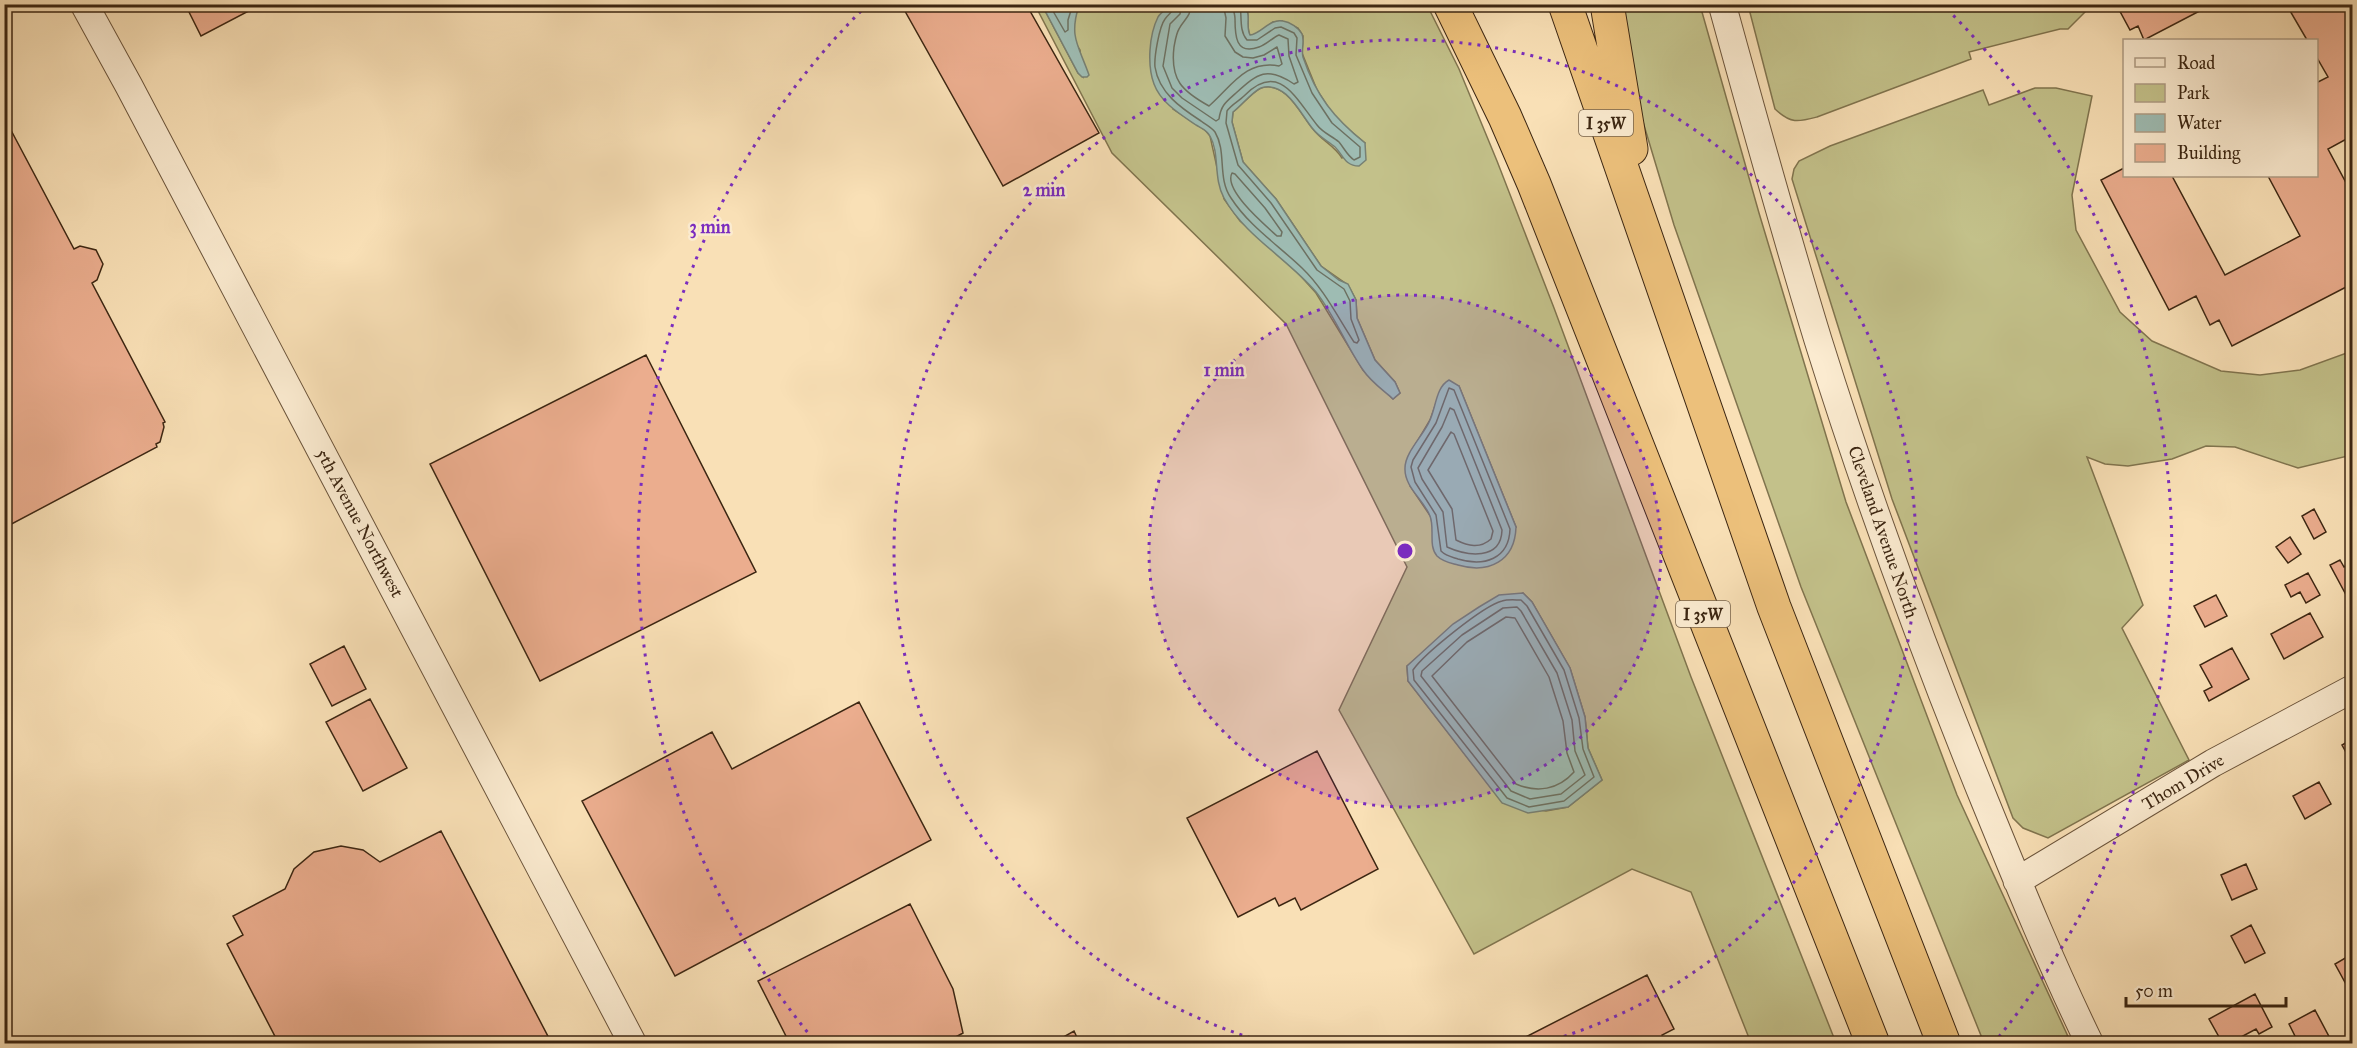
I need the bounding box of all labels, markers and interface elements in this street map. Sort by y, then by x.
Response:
legend [2123,39,2318,177]
text: Road [2177,52,2215,74]
text: Park [2177,82,2210,104]
road number: I 35W [1579,110,1633,136]
text: Water [2177,112,2222,134]
text: Building [2177,142,2241,165]
text: 2 min [1023,179,1066,201]
text: 3 min [690,216,731,239]
text: 1 min [1204,359,1245,381]
street label: Cleveland Avenue North [1843,443,1923,621]
street label: 5th Avenue Northwest [311,445,409,602]
centre of rings [1395,541,1415,561]
road number: I 35W [1676,601,1730,627]
street label: Thom Drive [2138,749,2228,815]
scale bar [2126,970,2286,1008]
text: 50 m [2135,980,2173,1002]

